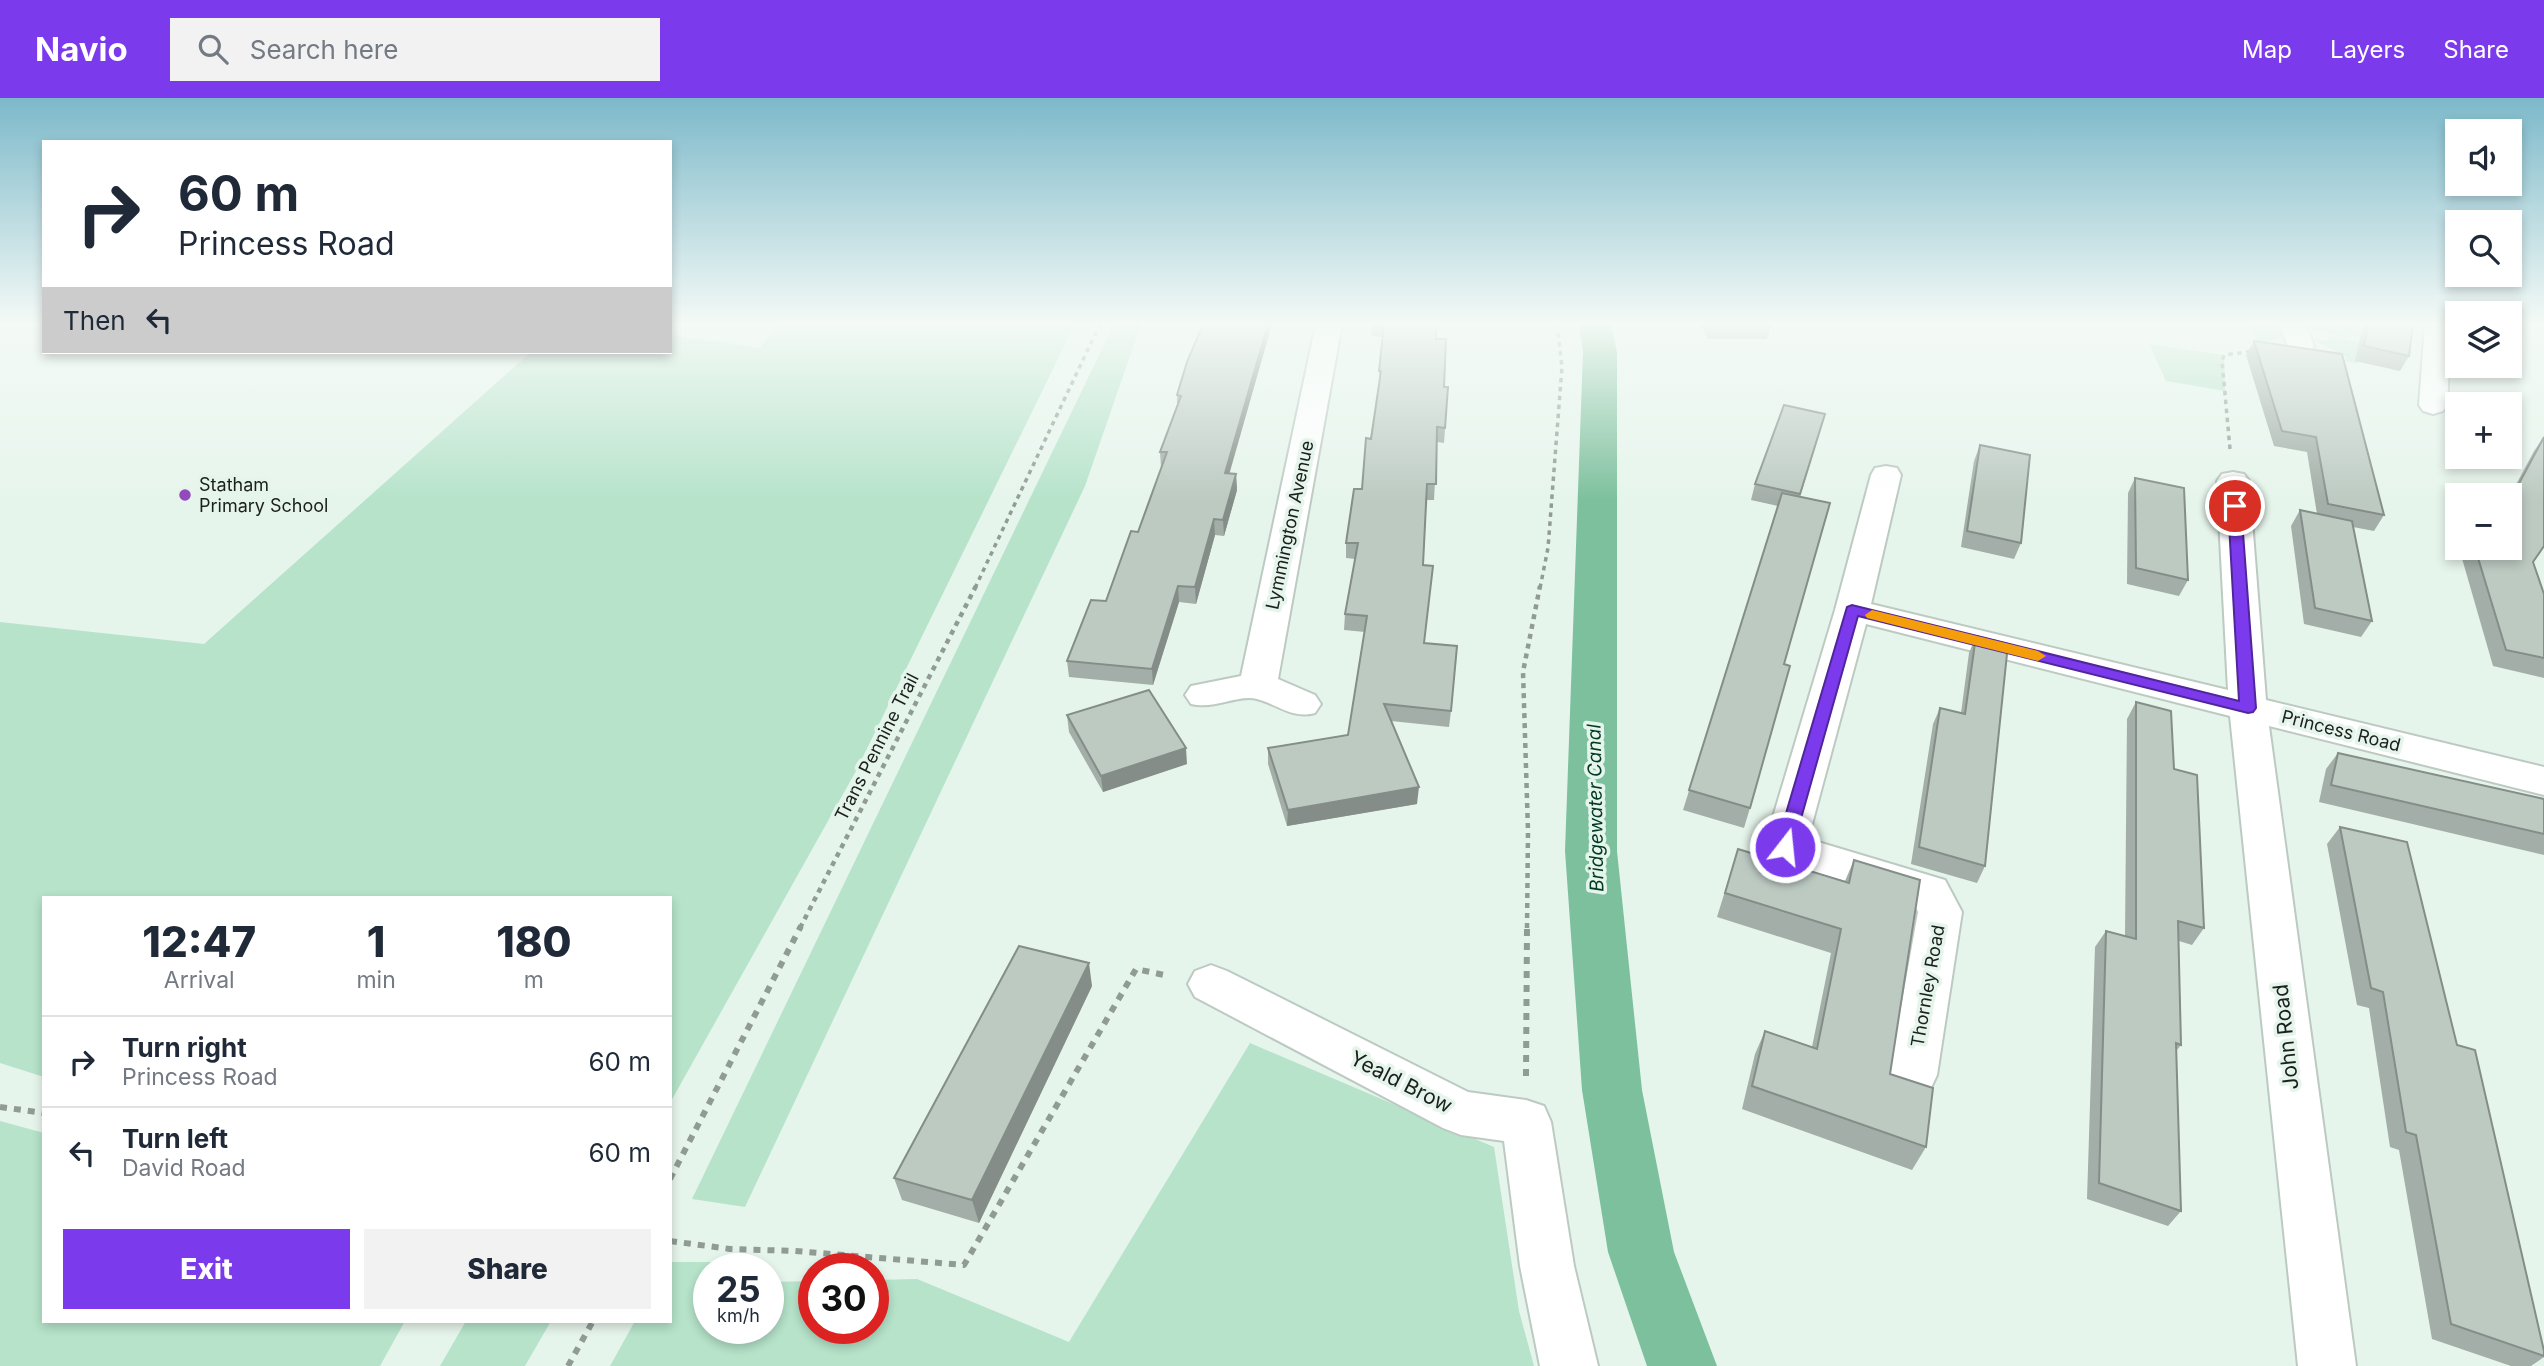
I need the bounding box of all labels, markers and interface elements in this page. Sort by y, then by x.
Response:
search box [170,18,660,81]
text: Navio [35,29,128,69]
icon: search [194,30,232,68]
text: Search here [250,34,398,65]
text: Map [2242,35,2292,64]
text: Layers [2330,35,2405,64]
text: Share [2443,35,2509,64]
map controls [2445,119,2522,560]
button: sound [2445,119,2522,196]
text: 60 m [178,164,299,223]
icon: right [63,168,154,259]
button: search [2445,210,2522,287]
text: Princess Road [178,224,395,263]
icon: left [140,301,178,339]
button: layers [2445,301,2522,378]
text: Then [63,305,126,336]
button: + [2445,392,2522,469]
street label: Lymmington Avenue [1261,439,1318,611]
place label: Statham Primary School [199,474,328,516]
pin [2205,476,2265,536]
button: − [2445,483,2522,560]
marker: Statham Primary School [177,487,193,503]
icon: arrive [2216,487,2254,525]
street label: Trans Pennine Trail [830,670,923,824]
street label: Princess Road [2279,706,2403,755]
water label: Bridgewater Canal [1583,724,1608,892]
position arrow [1748,810,1822,884]
text: 12:47 [142,916,256,967]
text: 1 [367,916,385,967]
text: 180 [496,916,572,967]
street label: Thornley Road [1906,923,1949,1049]
text: Arrival [164,966,235,994]
text: min [356,966,396,994]
text: m [524,966,544,994]
street label: John Road [2268,983,2303,1091]
text: Turn right [122,1032,247,1063]
icon: right [63,1043,101,1081]
street label: Yeald Brow [1346,1045,1457,1118]
text: 60 m [588,1046,651,1077]
text: Princess Road [122,1063,278,1091]
text: Turn left [122,1123,228,1154]
icon: left [63,1134,101,1172]
text: 60 m [588,1137,651,1168]
text: David Road [122,1154,246,1182]
button: Exit [63,1229,350,1309]
button: Share [364,1229,651,1309]
speed limit sign: 30 [798,1253,889,1344]
text: 25 [716,1268,761,1310]
text: km/h [717,1305,760,1326]

